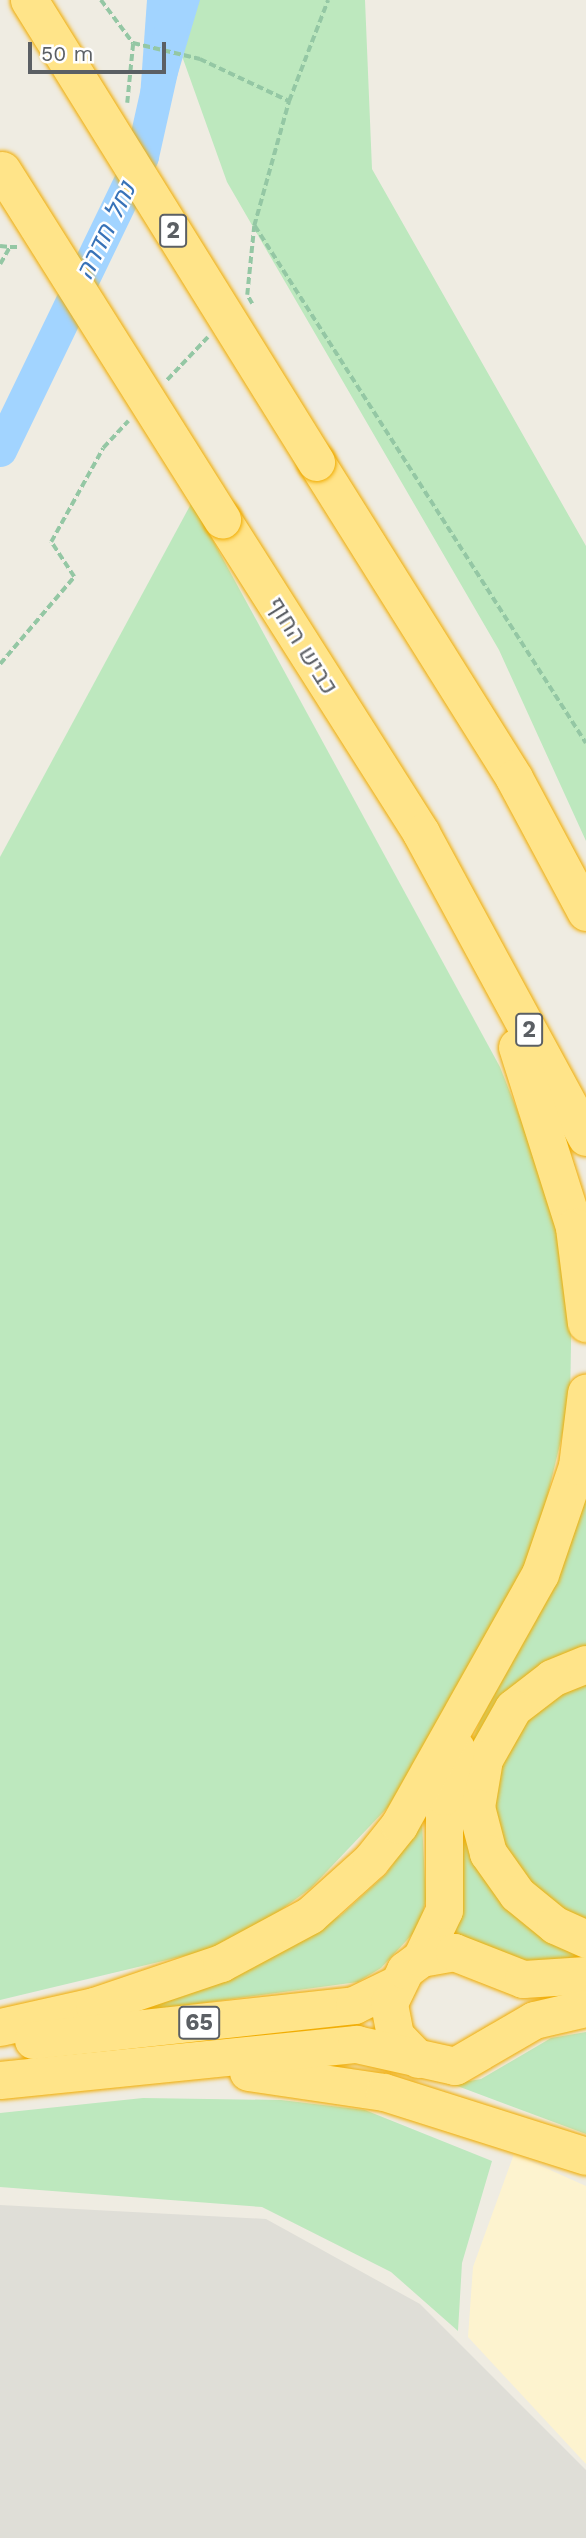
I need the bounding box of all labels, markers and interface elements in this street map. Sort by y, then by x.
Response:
scale bar [32,28,170,72]
text: 50 m [41,41,93,66]
water label: נחל חדרה [69,177,143,285]
road number: 2 [159,212,187,250]
street label: כביש החוף [261,592,343,700]
road number: 2 [515,1010,543,1050]
road number: 65 [178,2004,220,2042]

